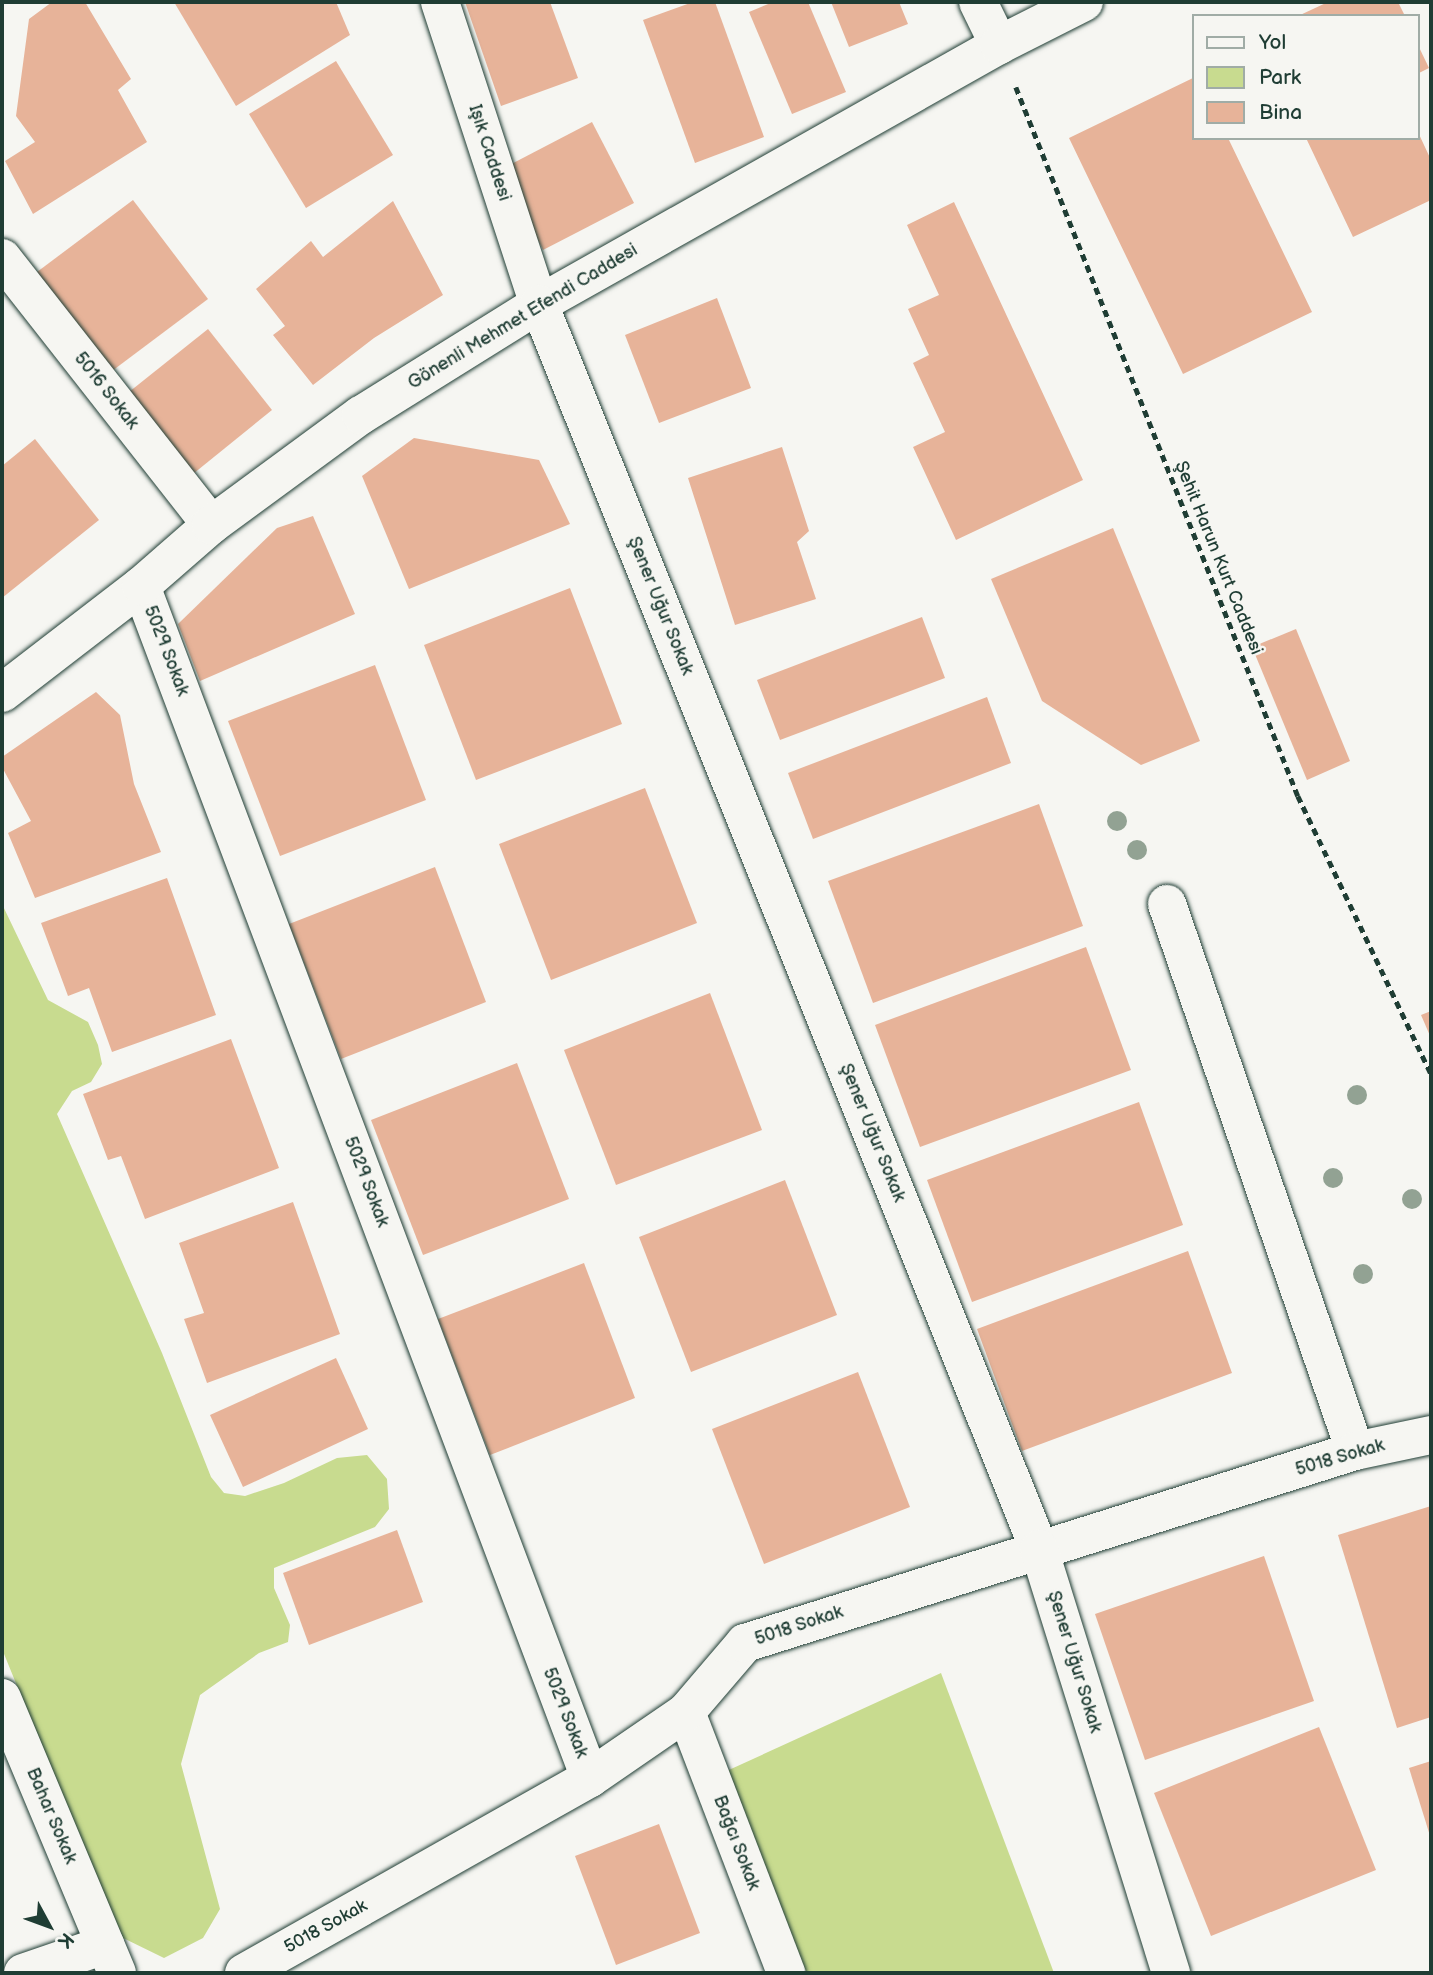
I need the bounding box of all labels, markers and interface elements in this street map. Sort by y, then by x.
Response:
legend [1192,14,1419,140]
text: Yol [1259,30,1286,55]
text: Park [1259,65,1301,90]
text: Bina [1259,100,1302,125]
street label: Işık Caddesi [463,102,515,204]
street label: Gönenli Mehmet Efendi Caddesi [404,240,642,394]
street label: 5016 Sokak [69,348,143,434]
street label: Şehit Harun Kurt Caddesi [1169,458,1267,658]
street label: Şener Uğur Sokak [622,534,698,678]
street label: 5029 Sokak [139,603,193,699]
street label: Şener Uğur Sokak [834,1061,910,1205]
street label: 5029 Sokak [339,1134,393,1230]
street label: 5018 Sokak [1293,1435,1387,1481]
street label: Şener Uğur Sokak [1042,1588,1106,1736]
street label: 5018 Sokak [752,1602,846,1650]
street label: 5029 Sokak [538,1665,592,1761]
street label: Bahar Sokak [21,1765,81,1867]
street label: Bağcı Sokak [708,1792,764,1894]
north arrow [14,1891,84,1961]
street label: 5018 Sokak [281,1895,371,1959]
text: K [52,1928,78,1953]

